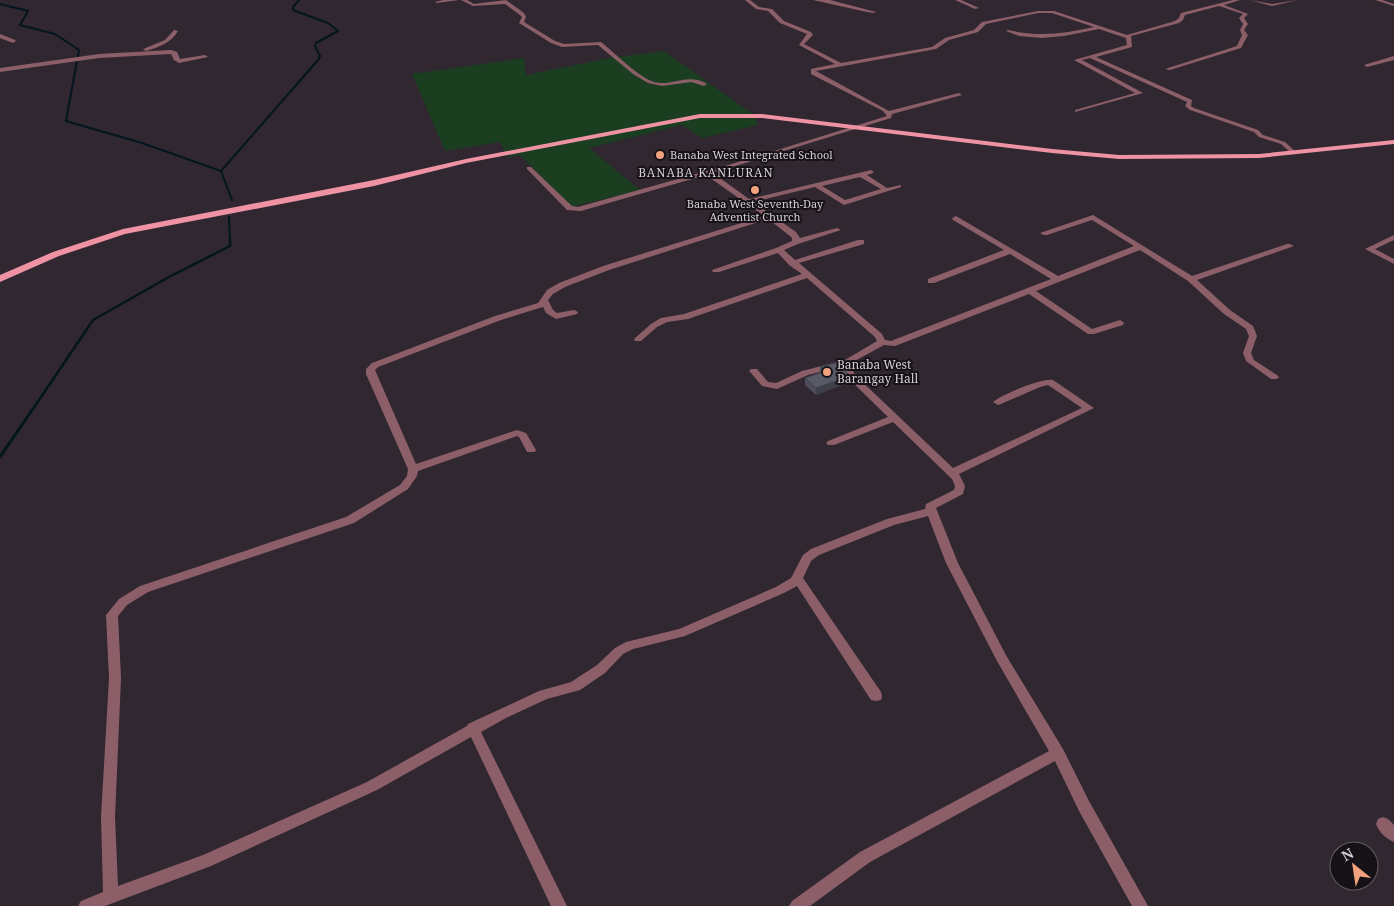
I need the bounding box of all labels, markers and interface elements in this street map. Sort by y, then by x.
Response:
place label: Banaba West Integrated School [670,147,833,162]
marker: Banaba West Integrated School [654,149,666,161]
district label: BANABA KANLURAN [638,164,774,181]
marker: Banaba West Seventh-Day Adventist Church [749,184,761,196]
place label: Banaba West Seventh-Day Adventist Church [687,196,824,224]
place label: Banaba West Barangay Hall [837,356,918,387]
marker: Banaba West Barangay Hall [821,366,833,378]
north arrow [1329,841,1379,891]
text: N [1338,843,1357,865]

